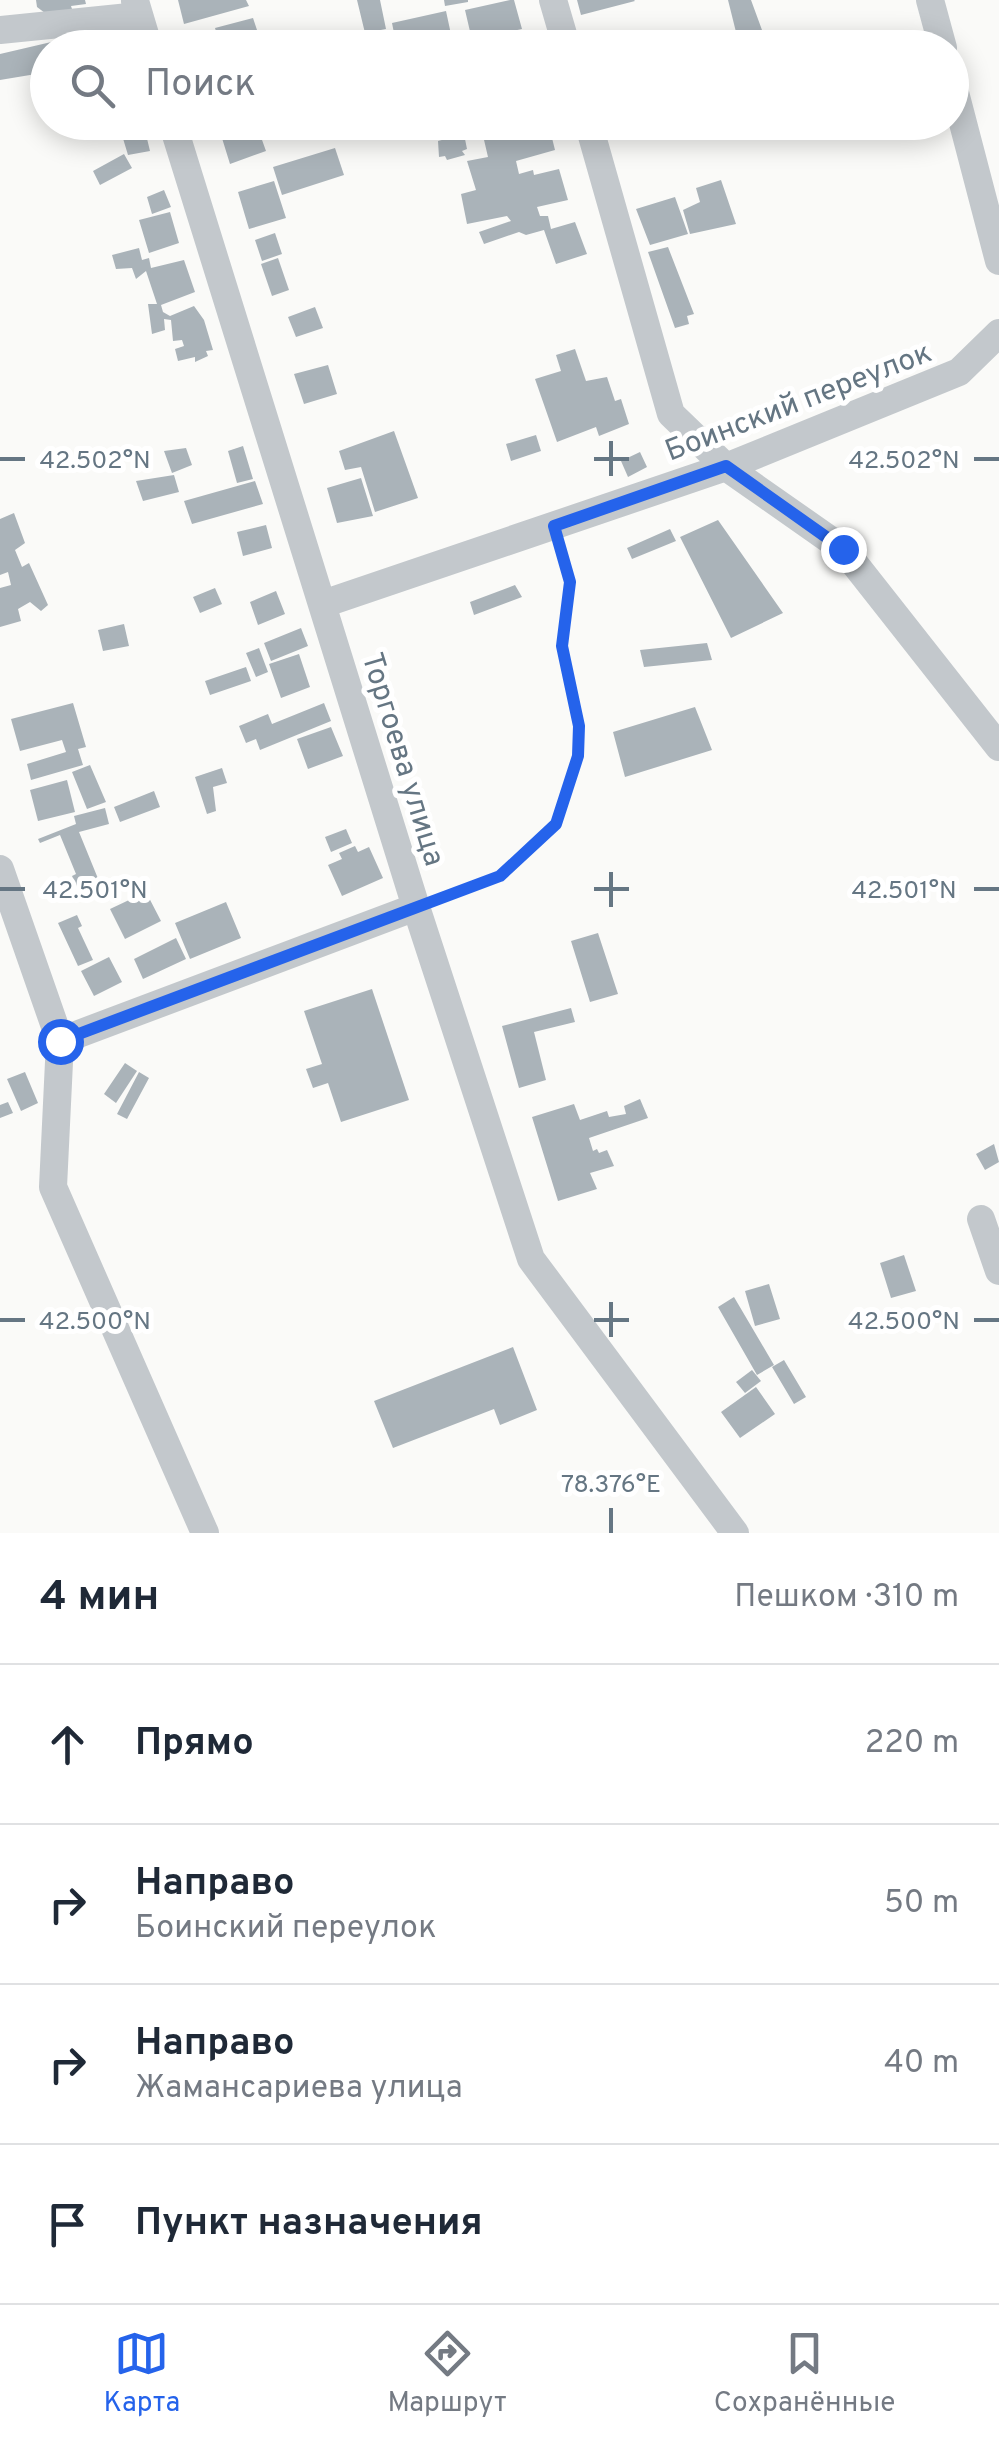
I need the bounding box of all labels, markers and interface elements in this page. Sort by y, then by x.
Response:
search box [30,30,969,140]
icon: search [65,58,120,113]
text: Поиск [145,61,256,110]
street label: Боинский переулок [660,335,937,471]
text: 42.502°N [39,446,151,478]
text: 42.502°N [848,446,960,478]
route end [821,527,867,573]
street label: Торгоева улица [352,649,452,871]
text: 42.501°N [42,876,148,908]
text: 42.501°N [851,876,957,908]
route start [38,1019,84,1065]
text: 42.500°N [39,1307,151,1339]
text: 42.500°N [848,1307,960,1339]
text: 78.376°E [561,1470,661,1502]
text: 4 мин [40,1572,159,1625]
text: Пешком · 310 m [734,1578,959,1618]
icon: ahead [40,1717,95,1772]
text: Прямо [135,1720,254,1769]
text: 220 m [865,1724,959,1764]
text: Направо [135,1860,295,1909]
icon: right [40,1877,95,1932]
text: 50 m [884,1884,959,1924]
text: Боинский переулок [135,1909,436,1949]
text: Направо [135,2020,295,2069]
icon: right [40,2037,95,2092]
text: 40 m [884,2044,959,2084]
text: Жамансариева улица [135,2069,463,2109]
icon: arrive [40,2197,95,2252]
text: Пункт назначения [135,2200,483,2249]
tab: Карта [104,2326,180,2422]
tab: Маршрут [387,2326,507,2422]
tab: Сохранённые [714,2326,895,2422]

